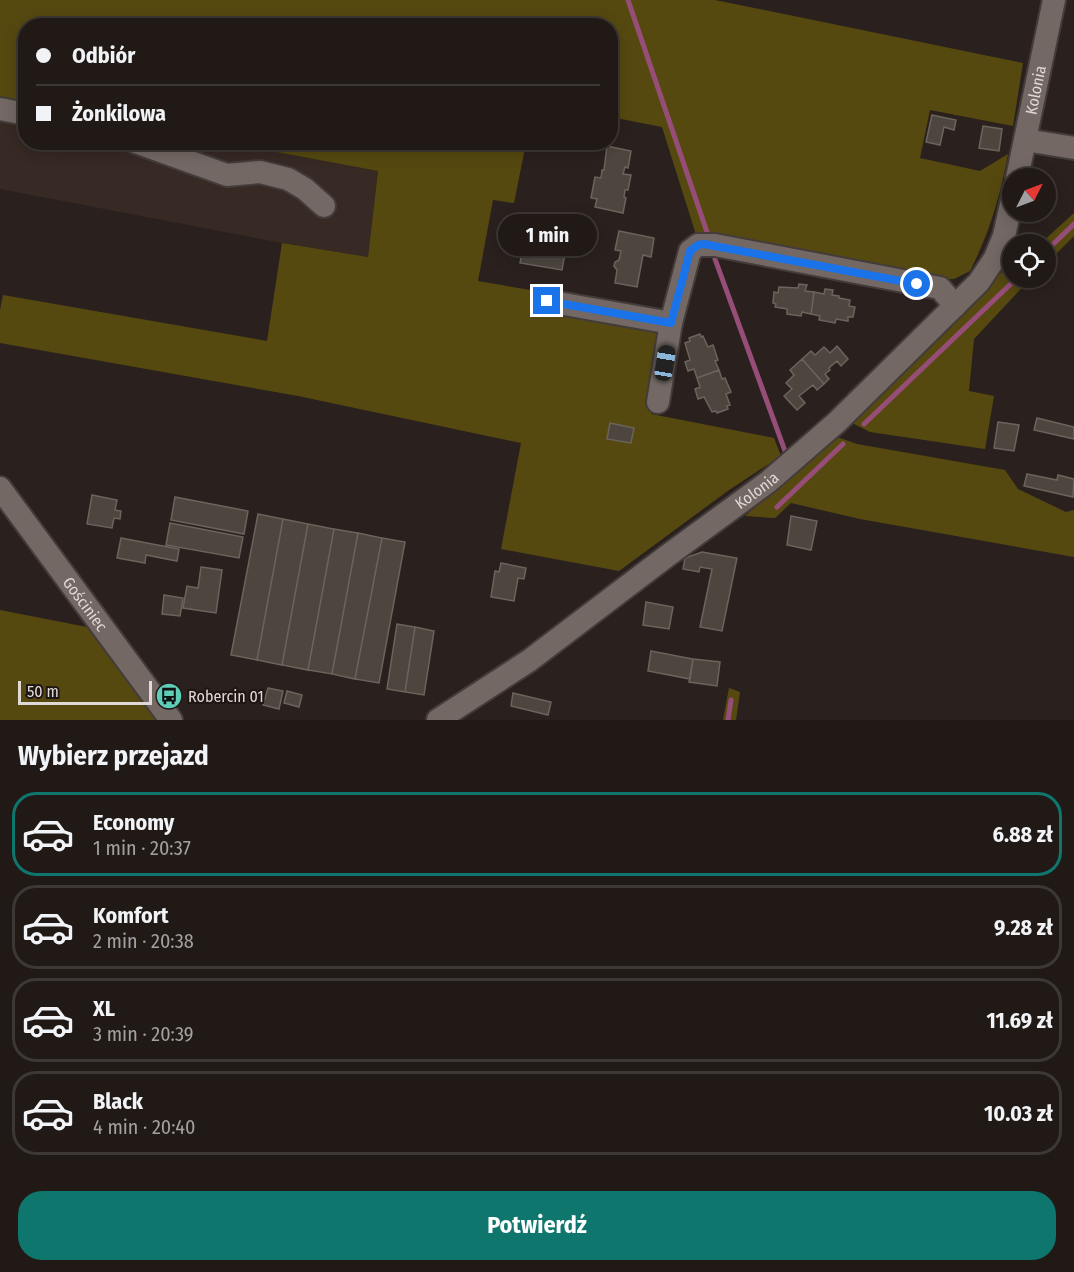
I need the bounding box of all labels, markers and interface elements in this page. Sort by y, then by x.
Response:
text: Odbiór [72,42,135,69]
street label: Kolonia [1021,64,1050,116]
text: Żonkilowa [72,100,166,127]
north arrow [1002,168,1056,222]
map controls [1002,168,1056,288]
callout: 1 min [498,214,596,256]
text: 1 min [526,223,569,247]
button: locate [1002,234,1056,288]
route start [903,270,930,297]
route end [533,287,560,314]
car [653,344,677,382]
street label: Kolonia [731,468,783,513]
street label: Gościniec [59,573,111,635]
scale bar [18,678,152,706]
bus stop icon: Robercin 01 [154,681,184,711]
text: 50 m [27,682,59,701]
place label: Robercin 01 [188,687,264,706]
text: Wybierz przejazd [18,740,209,772]
icon: car [21,807,75,861]
text: Economy [93,809,174,836]
text: 6.88 zł [992,821,1053,848]
text: 1 min · 20:37 [93,836,191,860]
icon: car [21,900,75,954]
text: Komfort [93,902,168,929]
text: 9.28 zł [994,914,1053,941]
text: 2 min · 20:38 [93,929,194,953]
icon: car [21,993,75,1047]
text: XL [93,995,115,1022]
text: 11.69 zł [987,1007,1053,1034]
text: 3 min · 20:39 [93,1022,194,1046]
icon: car [21,1086,75,1140]
text: Black [93,1088,143,1115]
text: 10.03 zł [984,1100,1053,1127]
text: 4 min · 20:40 [93,1115,195,1139]
button: Potwierdź [18,1191,1056,1260]

